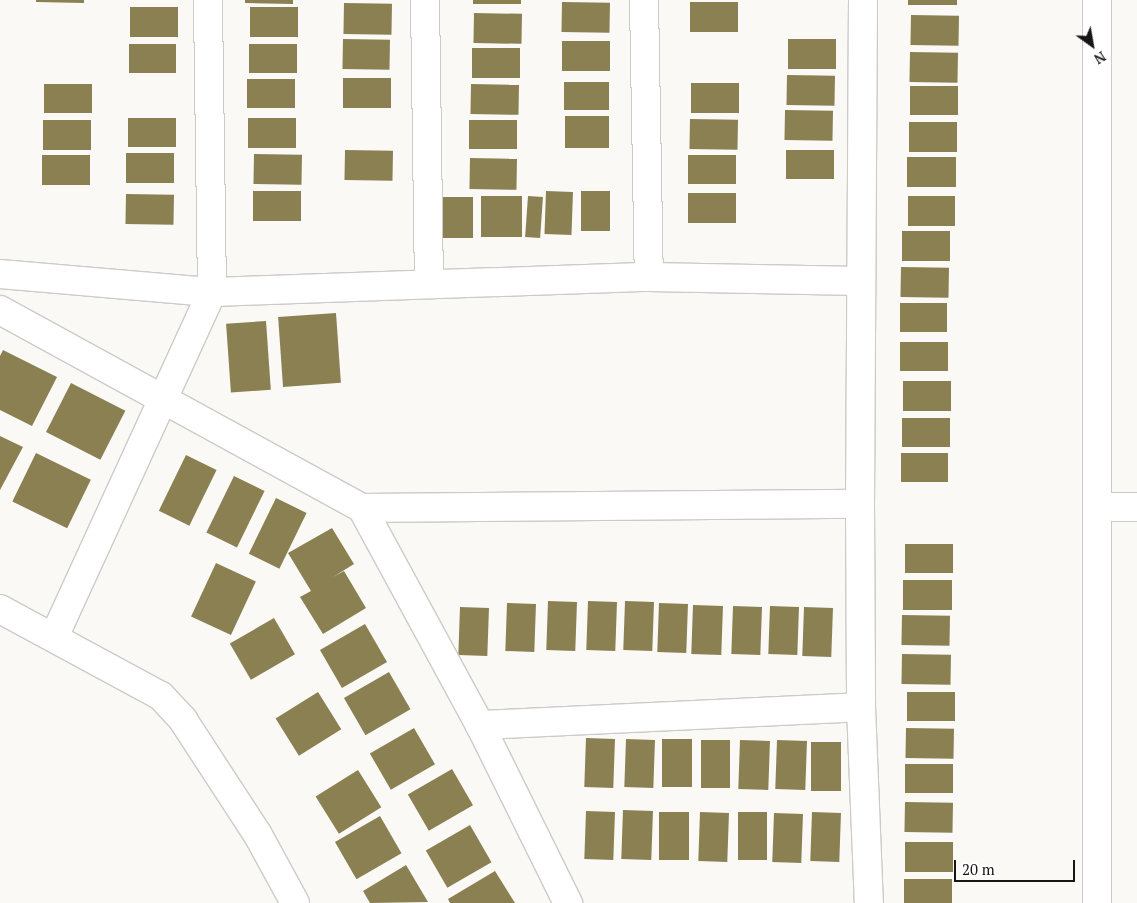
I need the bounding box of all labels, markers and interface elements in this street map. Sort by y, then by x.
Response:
north arrow [1067,20,1117,70]
text: N [1091,47,1110,69]
scale bar [957,850,1078,882]
text: 20 m [962,859,995,879]

